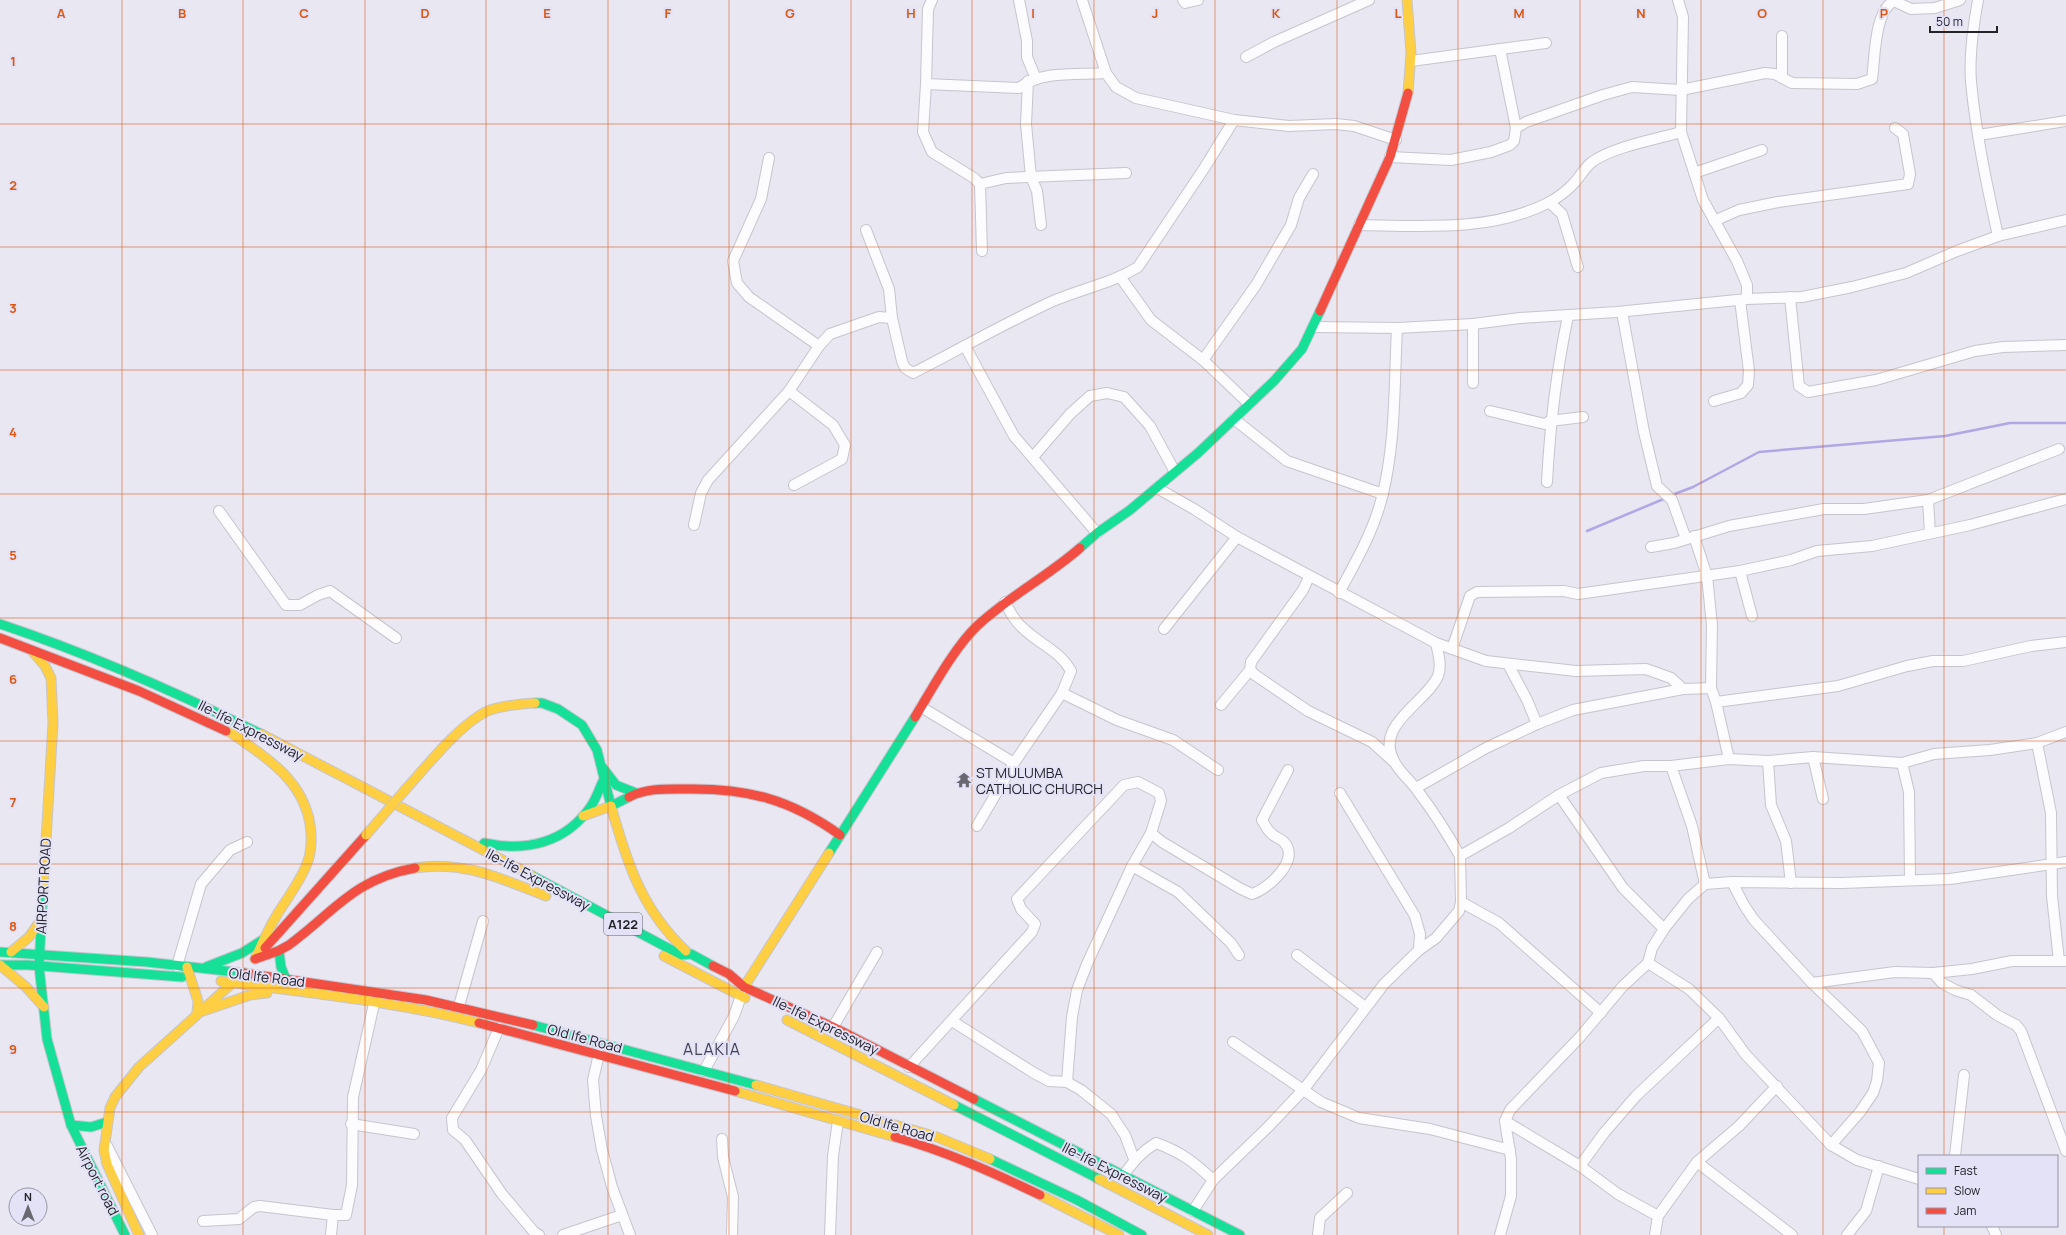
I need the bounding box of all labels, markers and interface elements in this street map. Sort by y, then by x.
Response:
text: A [57,4,66,22]
text: B [178,4,186,22]
text: C [299,4,309,22]
text: D [420,4,430,22]
text: E [543,4,551,22]
text: F [665,4,672,22]
text: G [785,4,795,22]
text: H [906,4,916,22]
text: I [1031,4,1035,22]
text: J [1152,4,1158,22]
text: K [1272,4,1281,22]
text: L [1395,4,1402,22]
text: M [1513,4,1525,22]
text: N [1636,4,1646,22]
text: O [1757,4,1767,22]
text: P [1880,4,1888,22]
scale bar [1930,8,1997,34]
text: 50 m [1936,13,1963,30]
text: 1 [10,52,16,70]
text: 2 [9,176,17,194]
text: 3 [9,299,17,317]
text: 4 [9,423,17,441]
text: 5 [9,546,17,564]
text: 6 [9,670,17,688]
street label: Ile-Ife Expressway [195,695,307,765]
place label: ST MULUMBA CATHOLIC CHURCH [976,763,1103,798]
temple icon: ST MULUMBA CATHOLIC CHURCH [955,771,973,789]
text: 7 [10,793,17,811]
street label: AIRPORT ROAD [31,838,55,934]
street label: Ile-Ife Expressway [482,843,594,915]
road number: A122 [604,913,642,935]
text: 8 [9,917,17,935]
street label: Old Ife Road [228,963,306,991]
street label: Ile-Ife Expressway [770,991,883,1059]
street label: Old Ife Road [546,1019,624,1057]
district label: ALAKIA [683,1038,741,1060]
text: 9 [9,1040,17,1058]
street label: Old Ife Road [858,1106,936,1146]
street label: Ile-Ife Expressway [1059,1137,1171,1207]
street label: Airport road [72,1142,124,1218]
legend [1918,1155,2058,1227]
text: Fast [1954,1162,1978,1179]
text: Slow [1954,1182,1980,1199]
north arrow [8,1187,48,1227]
text: N [24,1189,32,1204]
text: Jam [1954,1202,1976,1219]

